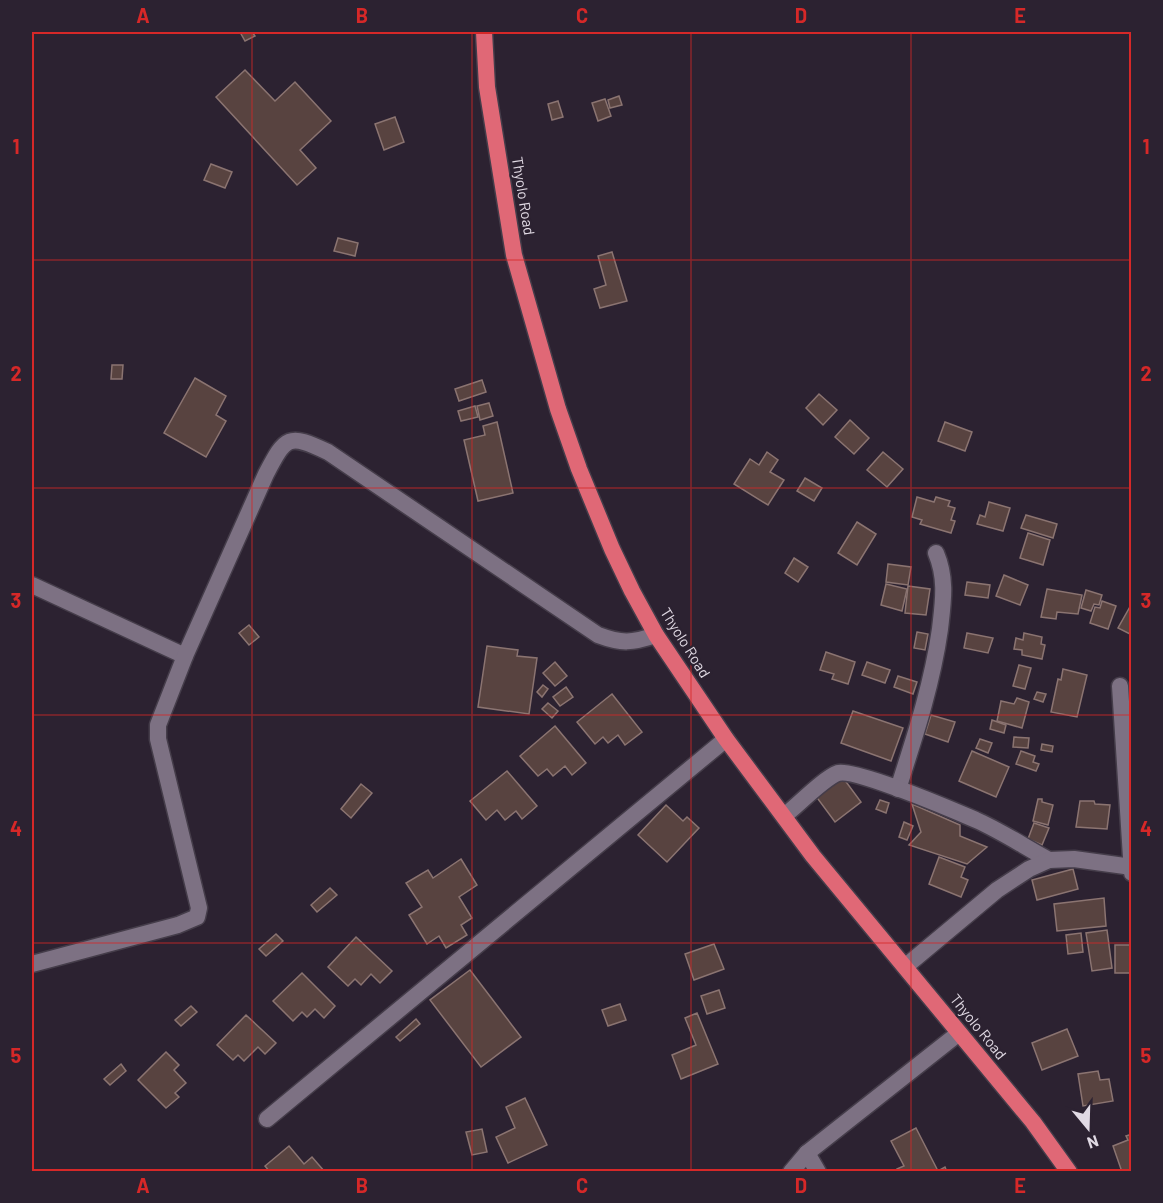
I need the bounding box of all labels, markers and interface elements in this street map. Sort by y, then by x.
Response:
text: A [136,3,150,27]
text: B [356,3,368,27]
text: C [576,3,588,27]
text: D [795,3,807,27]
text: E [1014,3,1026,27]
text: 1 [12,134,20,158]
text: 1 [1142,134,1150,158]
street label: Thyolo Road [509,155,539,236]
text: 2 [10,361,22,385]
text: 2 [1140,361,1152,385]
text: 3 [11,588,21,612]
text: 3 [1141,588,1151,612]
street label: Thyolo Road [657,604,714,681]
text: 4 [10,816,22,840]
text: 4 [1140,816,1152,840]
street label: Thyolo Road [947,990,1011,1063]
text: 5 [11,1043,22,1067]
text: 5 [1141,1043,1152,1067]
north arrow [1058,1098,1118,1158]
text: N [1085,1132,1101,1153]
text: A [136,1173,150,1197]
text: B [356,1173,368,1197]
text: C [576,1173,588,1197]
text: D [795,1173,807,1197]
text: E [1014,1173,1026,1197]

